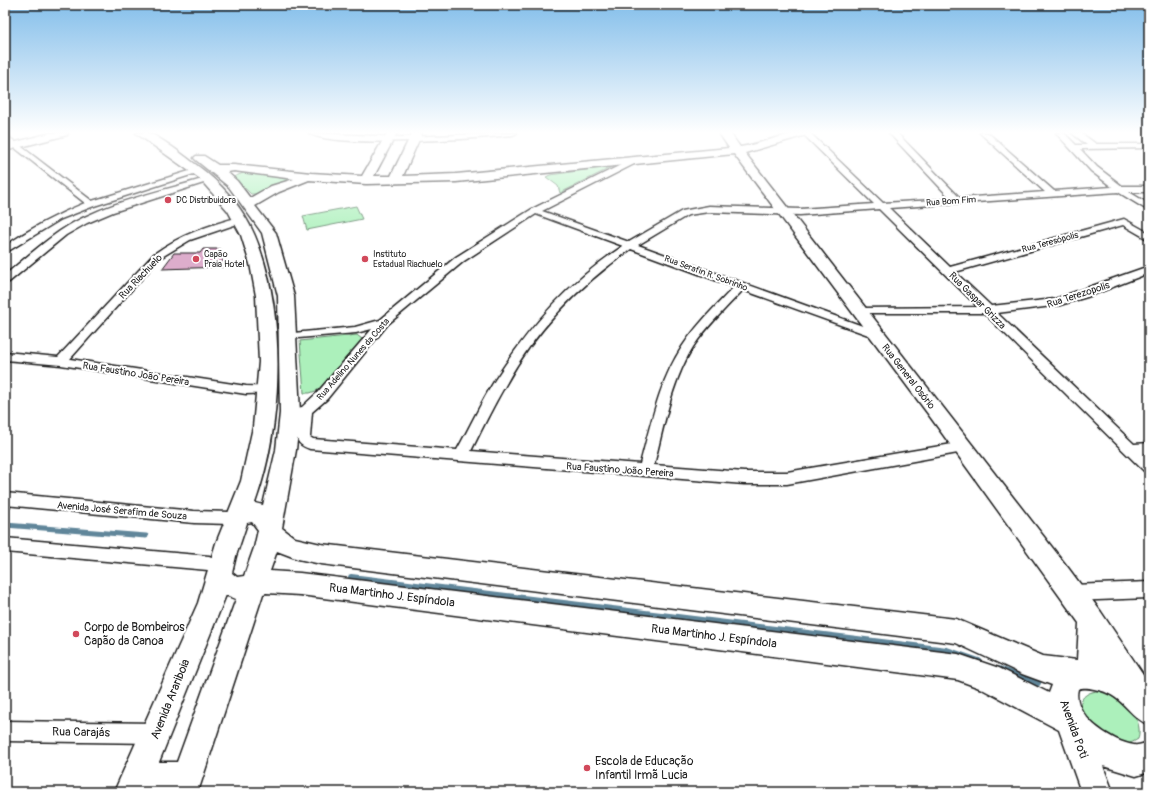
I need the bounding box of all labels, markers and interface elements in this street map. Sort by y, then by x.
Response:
street label: Rua Bom Fim [926,194,976,209]
marker: DC Distribuidora [163,195,173,205]
place label: DC Distribuidora [176,195,236,206]
street label: Rua Teresópolis [1021,230,1080,255]
place label: Capão Praia Hotel [204,249,245,270]
place label: Instituto Estadual Riachuelo [373,249,443,270]
street label: Rua Riachuelo [116,251,165,301]
street label: Rua Serafin R. Sobrinho [663,253,749,294]
marker: Capão Praia Hotel [191,254,201,264]
marker: Instituto Estadual Riachuelo [360,254,370,264]
street label: Rua Gaspar Grizza [946,270,1008,332]
street label: Rua Terezopolis [1045,279,1112,311]
street label: Rua Adelino Nunes da Costa [315,316,392,403]
street label: Rua General Osório [879,342,938,412]
street label: Rua Faustino João Pereira [82,360,190,388]
street label: Rua Faustino João Pereira [566,460,674,480]
street label: Avenida José Serafim de Souza [56,499,188,523]
street label: Rua Martinho J. Espíndola [328,580,456,611]
place label: Corpo de Bombeiros Capão da Canoa [84,620,185,649]
street label: Rua Martinho J. Espíndola [650,621,778,652]
marker: Corpo de Bombeiros Capão da Canoa [71,629,81,639]
street label: Avenida Arariboia [148,656,194,742]
street label: Avenida Poti [1056,698,1091,760]
street label: Rua Carajás [52,724,111,741]
place label: Escola de Educação Infantil Irmã Lucia [595,754,694,783]
marker: Escola de Educação Infantil Irmã Lucia [582,763,592,773]

